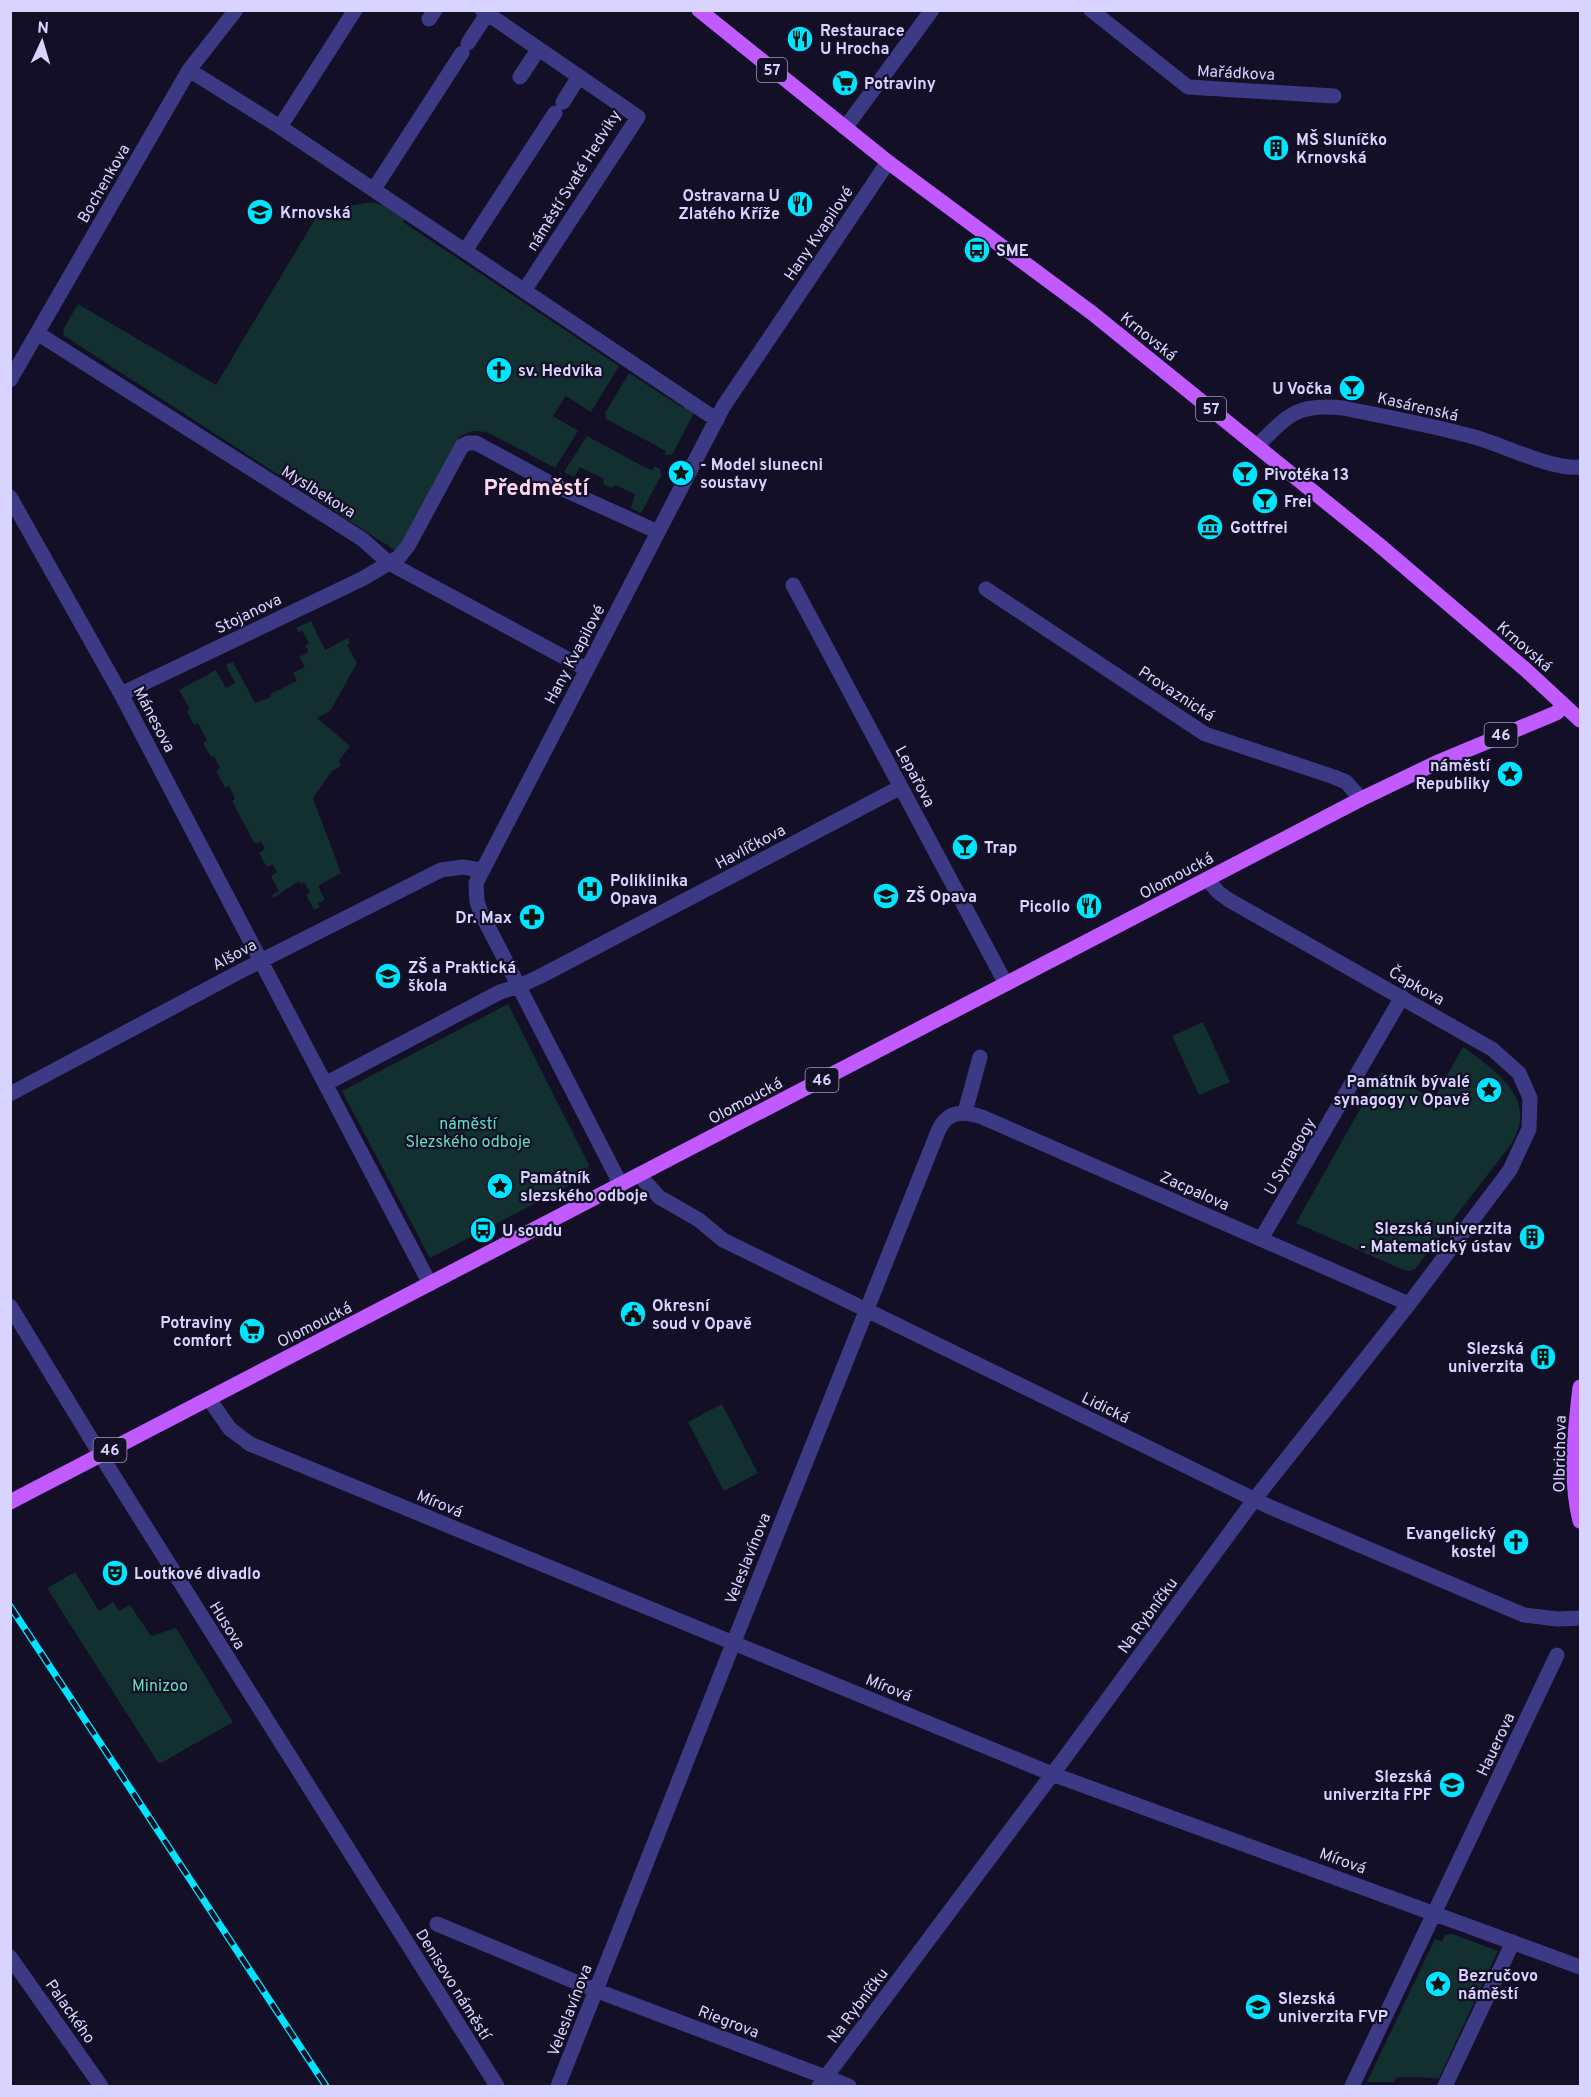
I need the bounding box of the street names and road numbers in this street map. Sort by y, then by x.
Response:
road number: 57 [757,58,787,82]
street label: Mařádkova [1197,62,1275,86]
street label: náměstí Svaté Hedviky [523,107,626,255]
street label: Bochenkova [74,141,135,227]
street label: Hany Kvapilové [781,183,859,285]
street label: Krnovská [1115,309,1180,366]
street label: Kasárenská [1375,389,1460,427]
road number: 57 [1196,397,1226,421]
street label: Myslbekova [277,462,359,523]
street label: Stojanova [212,590,285,639]
street label: Hany Kvapilové [541,602,610,708]
street label: Krnovská [1492,618,1556,677]
street label: Provaznická [1134,663,1218,727]
street label: Mánesova [128,684,179,756]
road number: 46 [1484,723,1518,747]
street label: Lepařova [890,743,939,811]
street label: Havlíčkova [712,821,789,875]
street label: Olomoucká [1136,849,1218,905]
street label: Alšova [209,936,261,976]
street label: Čapkova [1385,961,1448,1011]
road number: 46 [806,1068,838,1092]
street label: Olomoucká [705,1074,787,1130]
street label: U Synagogy [1261,1115,1321,1199]
street label: Zacpalova [1156,1168,1232,1216]
street label: Olomoucká [274,1298,356,1353]
street label: Lidická [1078,1389,1132,1429]
street label: Olbrichova [1550,1415,1572,1493]
road number: 46 [94,1438,126,1462]
street label: Mírová [413,1487,465,1523]
street label: Veleslavínova [721,1510,776,1607]
street label: Na Rybníčku [1114,1574,1183,1658]
street label: Husova [204,1598,249,1654]
street label: Mírová [862,1671,914,1707]
street label: Hauerova [1473,1710,1520,1780]
street label: Mírová [1316,1844,1368,1880]
street label: Denisovo náměstí [410,1926,495,2046]
street label: Veleslavínova [544,1962,598,2060]
street label: Na Rybníčku [824,1965,893,2048]
street label: Palackého [40,1976,99,2048]
street label: Riegrova [695,2002,762,2044]

